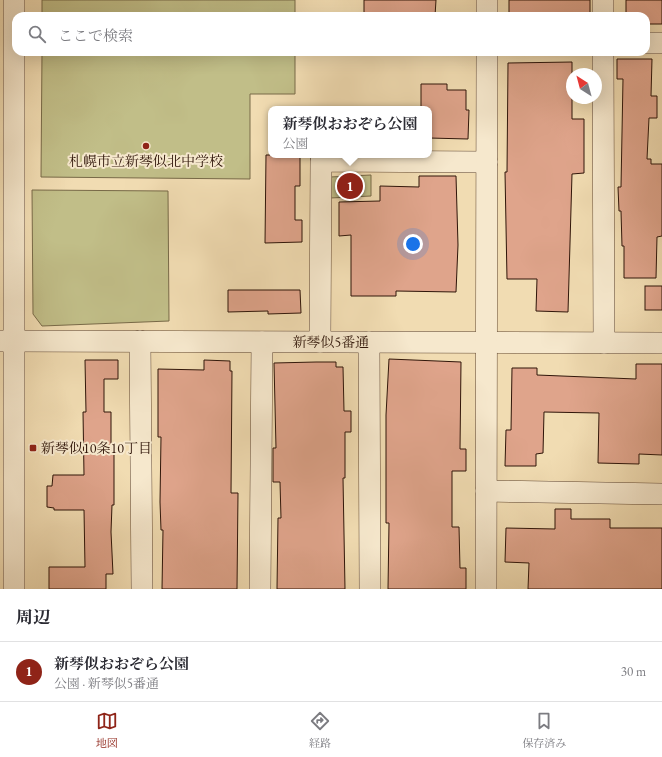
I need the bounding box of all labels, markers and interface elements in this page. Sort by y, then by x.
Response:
search box [12,12,650,56]
icon: search [26,23,48,45]
text: ここで検索 [58,26,133,45]
north arrow [566,68,602,104]
popup [268,106,432,158]
text: 新琴似おおぞら公園 [282,114,418,133]
text: 公園 [282,135,309,152]
marker: 札幌市立新琴似北中学校 [141,141,151,151]
place label: 札幌市立新琴似北中学校 [69,152,223,170]
pin: 1 [337,171,363,201]
your location [403,234,423,254]
street label: 新琴似5番通 [293,333,369,351]
place label: 新琴似10条10丁目 [41,439,152,457]
marker: 新琴似10条10丁目 [28,443,38,453]
text: 周辺 [16,606,50,628]
text: 新琴似おおぞら公園 [54,654,189,673]
text: 1 [26,663,32,680]
text: 30 m [621,663,646,680]
text: 公園 · 新琴似5番通 [54,675,159,692]
tab: 地図 [96,710,118,750]
tab: 経路 [309,710,331,750]
tab: 保存済み [522,710,566,750]

